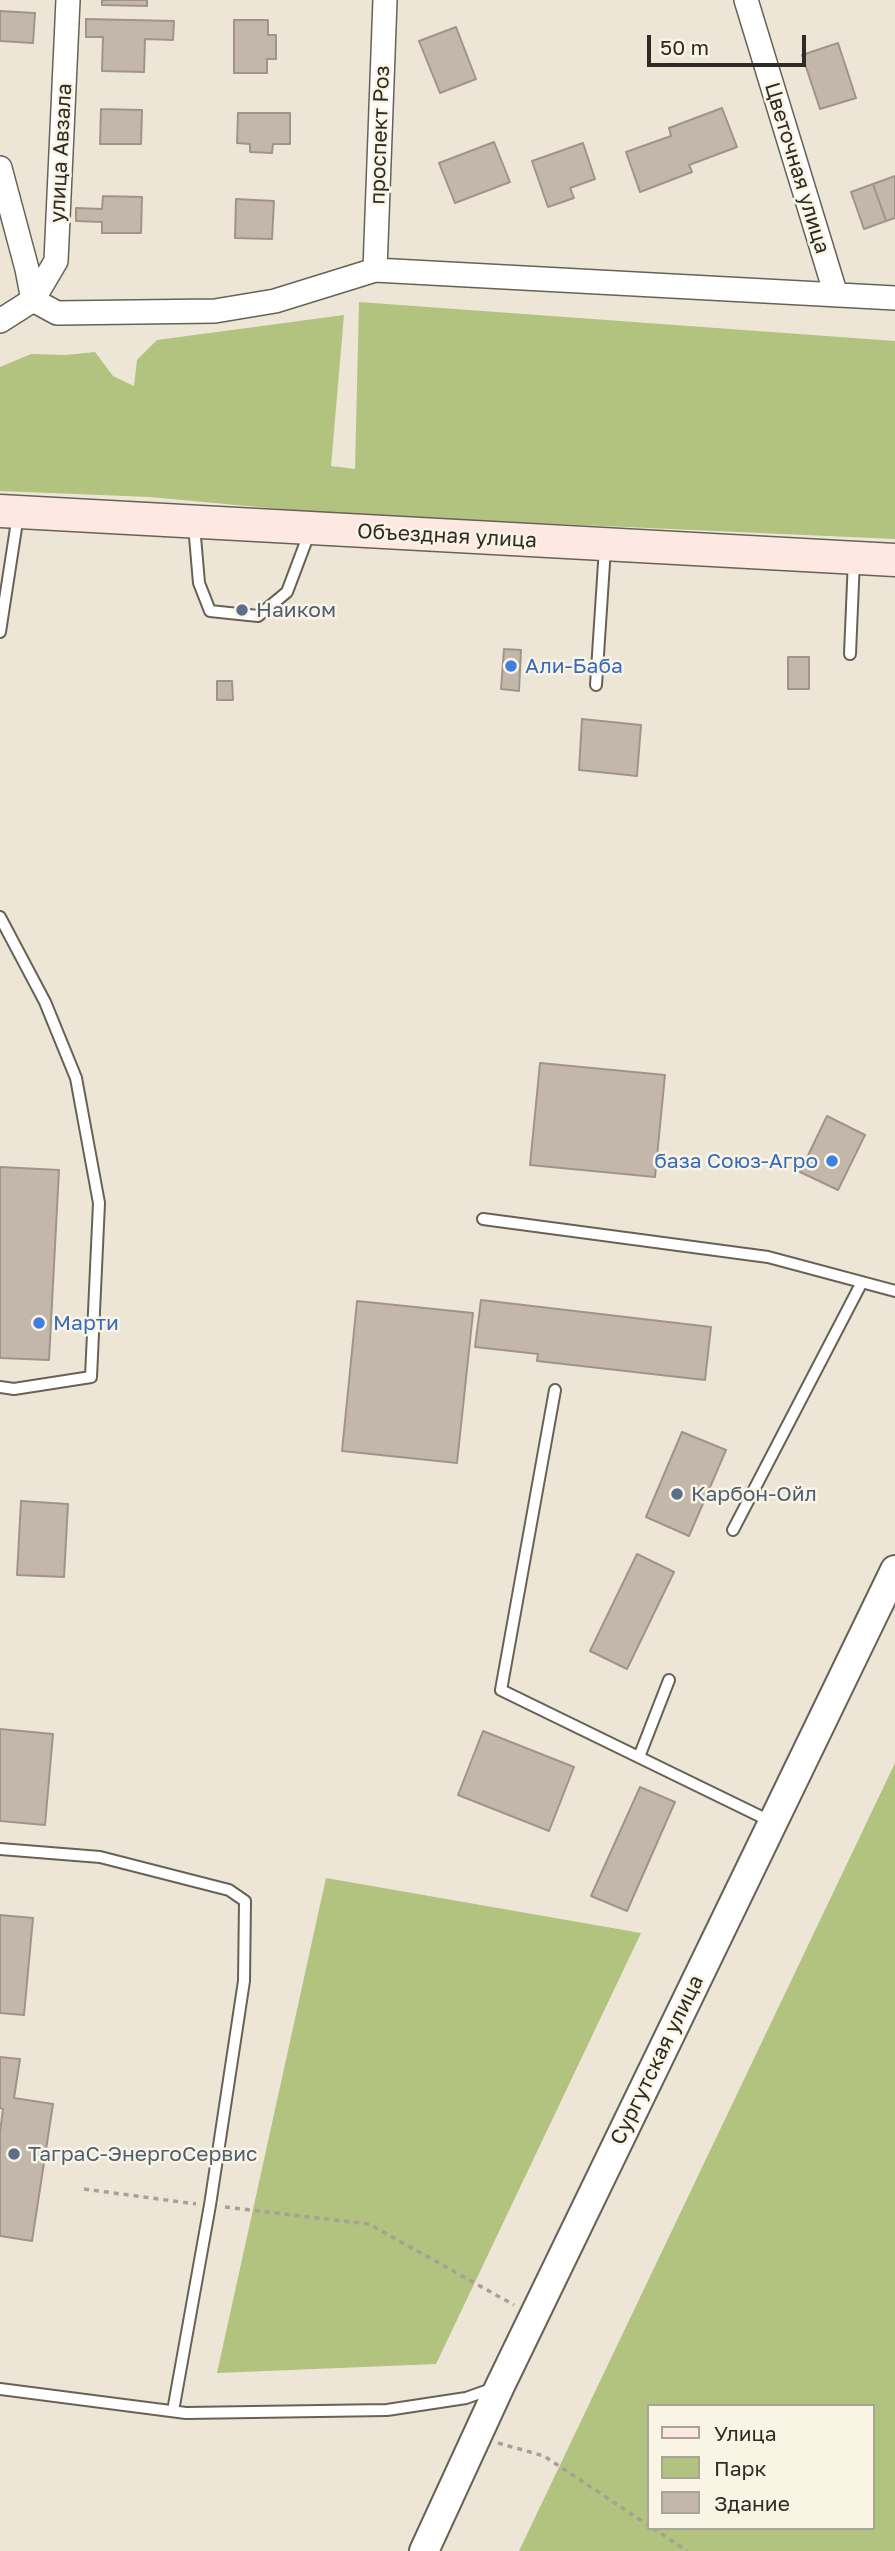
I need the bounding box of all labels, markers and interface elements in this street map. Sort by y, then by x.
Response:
scale bar [650,21,809,65]
text: 50 m [660,34,709,60]
street label: проспект Роз [365,65,395,205]
street label: Цветочная улица [759,79,835,257]
street label: улица Авзала [45,83,77,223]
street label: Объездная улица [356,519,538,553]
place label: Наиком [256,597,336,623]
marker: Наиком [234,602,250,618]
place label: Али-Баба [525,653,623,679]
marker: Али-Баба [503,658,519,674]
place label: база Союз-Агро [654,1148,818,1174]
marker: база Союз-Агро [824,1153,840,1169]
place label: Марти [53,1310,119,1336]
marker: Марти [31,1315,47,1331]
place label: Карбон-Ойл [691,1481,817,1507]
marker: Карбон-Ойл [669,1486,685,1502]
street label: Сургутская улица [605,1971,709,2149]
place label: ТаграС-ЭнергоСервис [28,2141,257,2167]
marker: ТаграС-ЭнергоСервис [6,2146,22,2162]
legend [646,2404,874,2530]
text: Улица [714,2420,777,2446]
text: Парк [714,2455,767,2481]
text: Здание [714,2490,790,2516]

